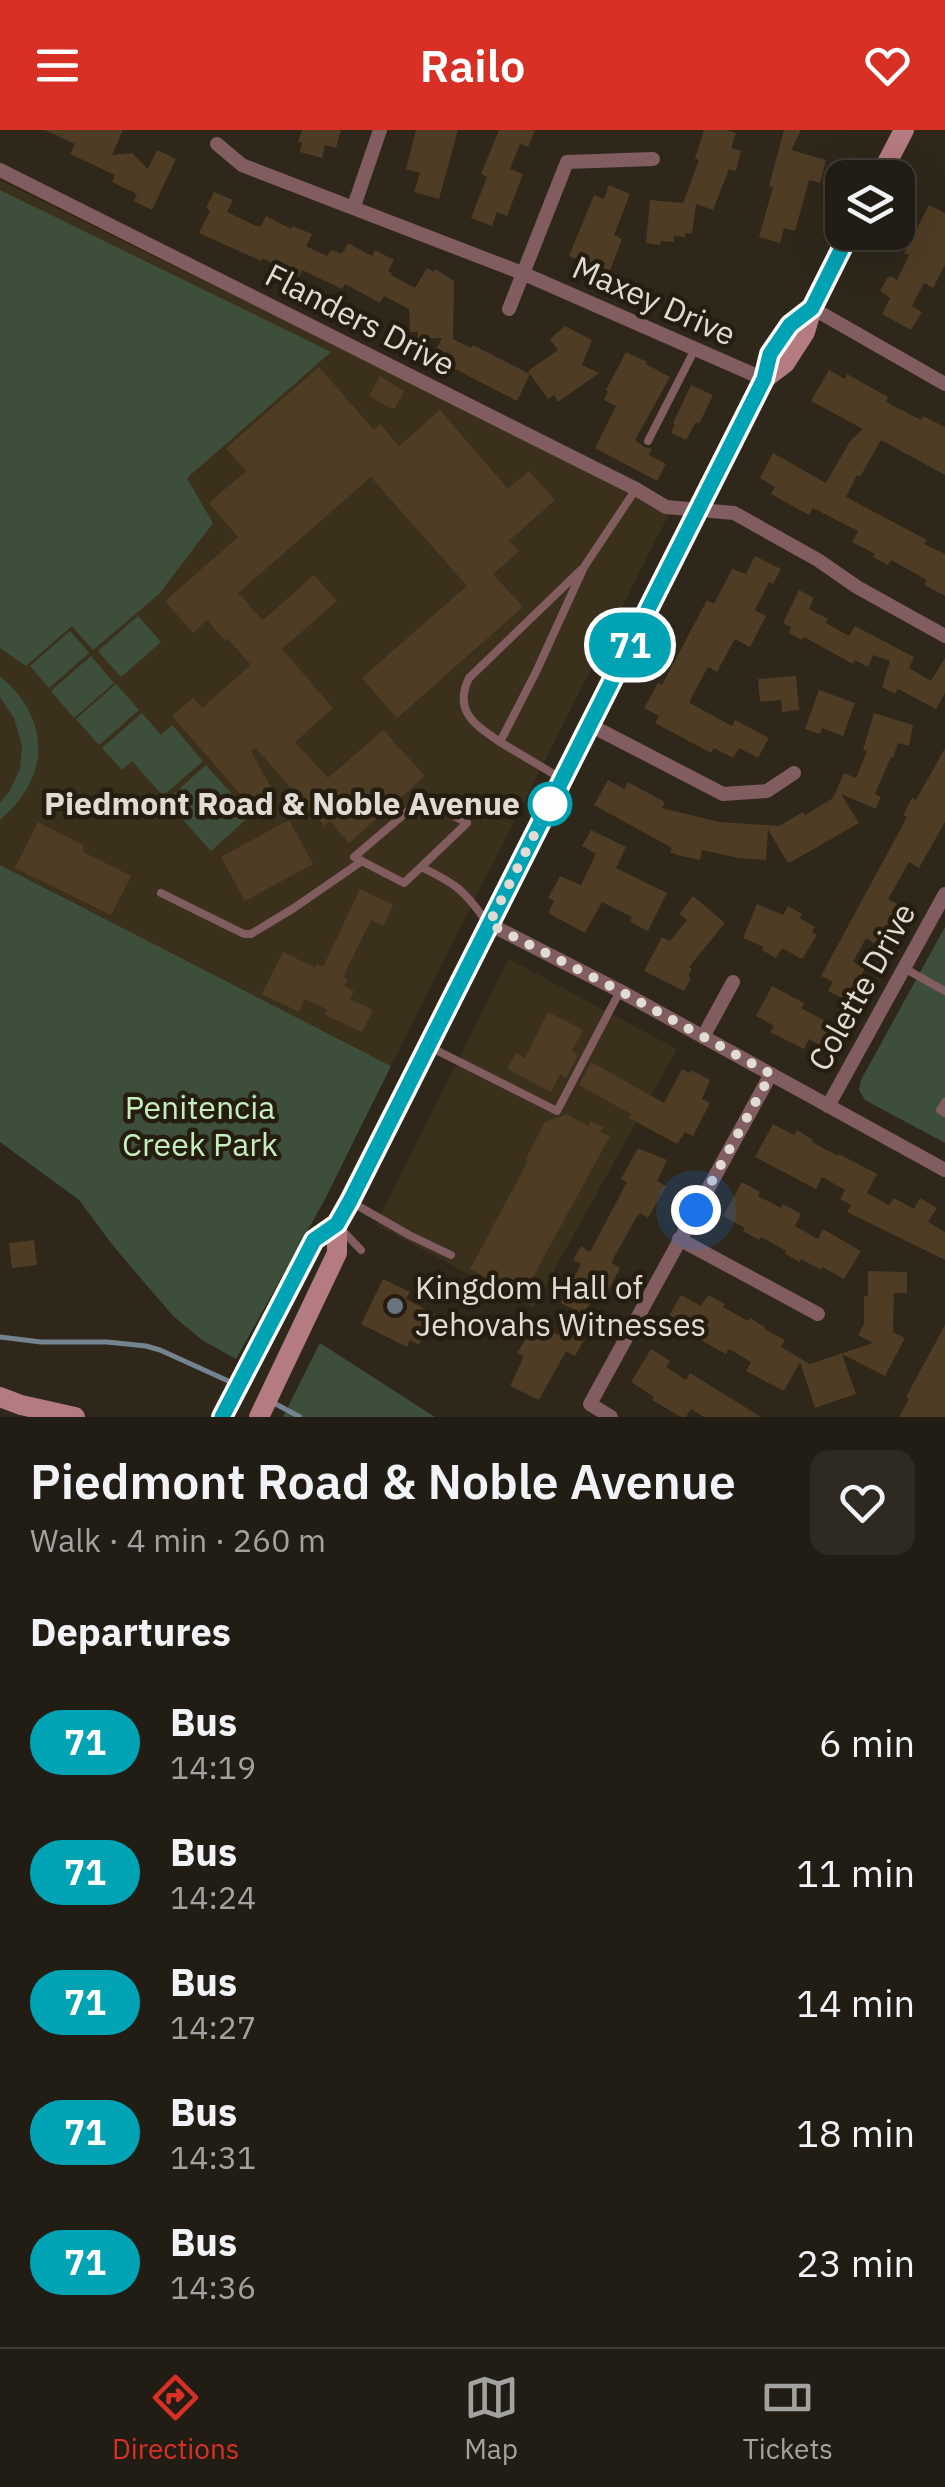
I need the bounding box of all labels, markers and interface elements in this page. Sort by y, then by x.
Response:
text: Railo [420,36,525,94]
icon: menu [30,38,85,93]
icon: heart [860,38,915,93]
map controls [825,160,915,250]
button: layers [825,160,915,250]
street label: Maxey Drive [566,245,742,355]
street label: Flanders Drive [259,253,462,385]
line badge: 71 [585,612,675,678]
text: 71 [609,622,651,668]
place label: Piedmont Road & Noble Avenue [44,782,520,824]
marker: Piedmont Road & Noble Avenue [529,783,571,825]
street label: Colette Drive [798,895,924,1078]
park label: Penitencia Creek Park [122,1086,278,1165]
your location [671,1185,721,1235]
place label: Kingdom Hall of Jehovahs Witnesses [415,1266,706,1345]
marker: Kingdom Hall of Jehovahs Witnesses [384,1295,406,1317]
text: Piedmont Road & Noble Avenue [30,1450,736,1512]
button: heart [810,1450,915,1555]
text: Walk · 4 min · 260 m [30,1519,326,1561]
text: Departures [30,1607,231,1656]
text: Bus [170,1697,237,1746]
text: 6 min [819,1718,915,1767]
text: 71 [64,1719,106,1765]
text: 14:19 [170,1746,256,1788]
text: Bus [170,1827,237,1876]
text: 11 min [796,1848,915,1897]
text: 71 [64,1849,106,1895]
text: 14:24 [170,1876,256,1918]
text: Bus [170,1957,237,2006]
text: 14 min [796,1978,915,2027]
text: 71 [64,1979,106,2025]
text: 14:27 [170,2006,256,2048]
text: Bus [170,2087,237,2136]
text: 18 min [796,2108,915,2157]
text: 71 [64,2109,106,2155]
text: 14:31 [170,2136,256,2178]
text: Bus [170,2217,237,2266]
text: 23 min [796,2238,915,2287]
text: 71 [64,2239,106,2285]
text: 14:36 [170,2266,256,2308]
tab: Directions [112,2370,239,2467]
tab: Map [464,2370,519,2467]
tab: Tickets [743,2370,833,2467]

